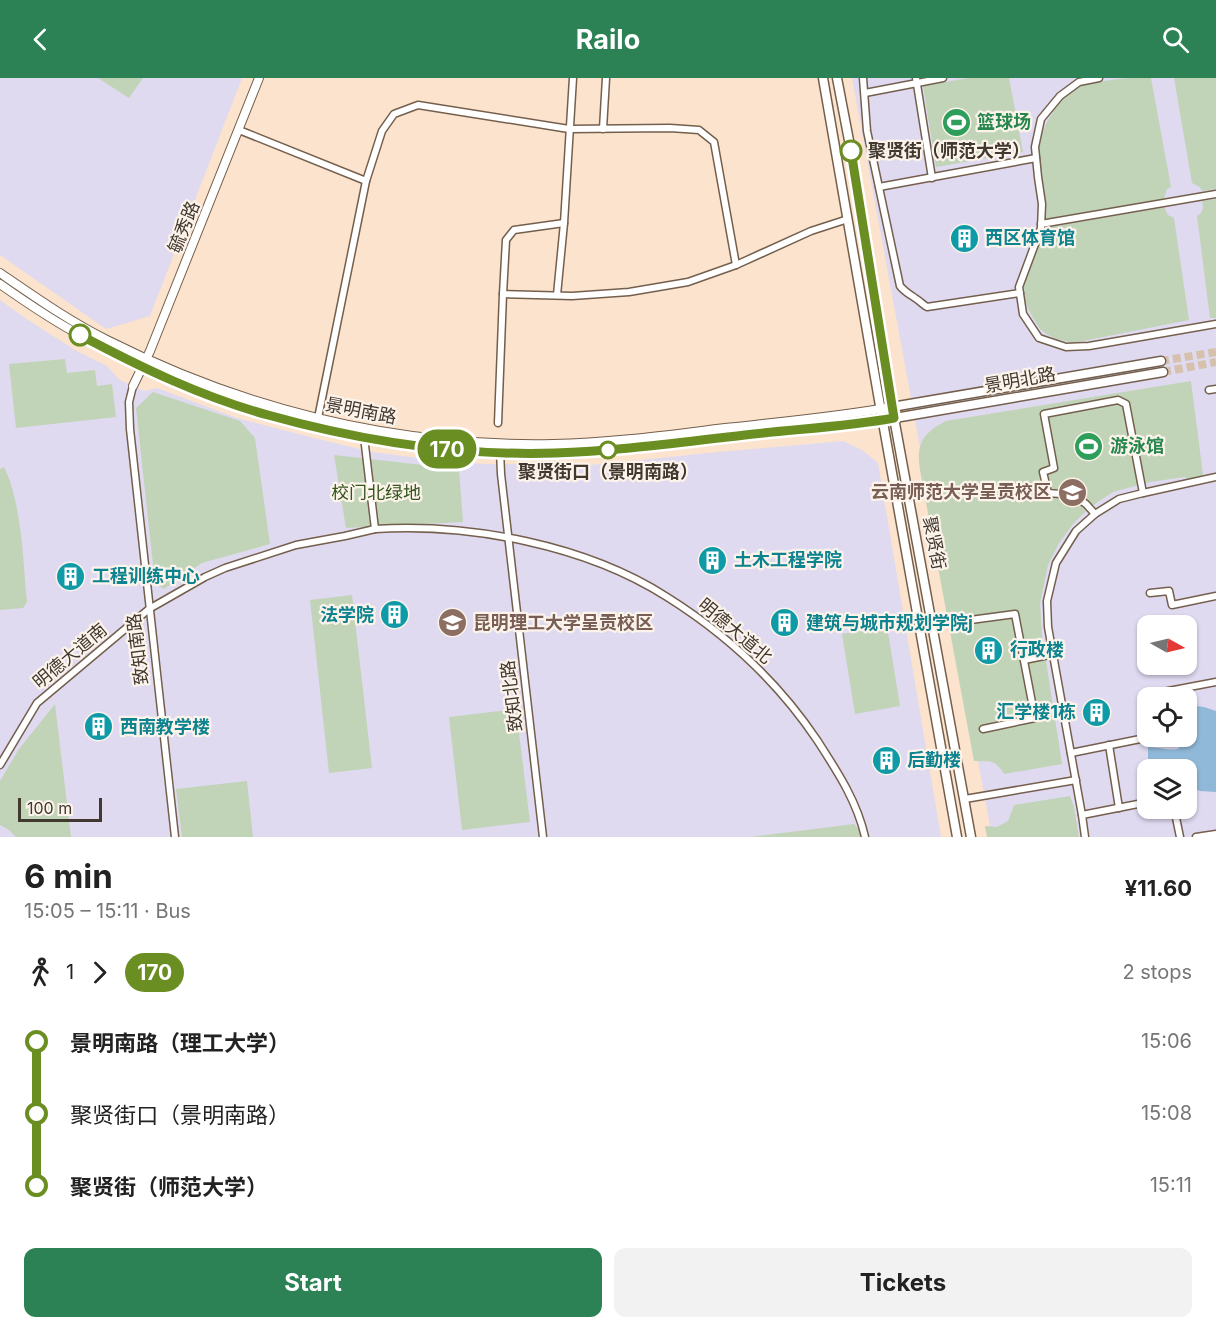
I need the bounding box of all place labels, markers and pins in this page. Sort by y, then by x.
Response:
sports icon: 篮球场 [940,106,972,138]
place label: 篮球场 [977,111,1031,132]
marker: 聚贤街（师范大学） [840,140,862,162]
place label: 聚贤街（师范大学） [868,140,1030,161]
building icon: 西区体育馆 [948,222,980,254]
place label: 西区体育馆 [985,227,1075,248]
unlabelled marker [69,324,91,346]
sports icon: 游泳馆 [1073,430,1105,462]
place label: 游泳馆 [1110,435,1164,456]
marker: 聚贤街口（景明南路） [599,441,617,459]
place label: 聚贤街口（景明南路） [518,461,698,482]
school or university icon: 云南师范大学呈贡校区 [1056,476,1088,508]
place label: 云南师范大学呈贡校区 [871,481,1051,502]
building icon: 土木工程学院 [697,544,729,576]
place label: 土木工程学院 [734,549,842,570]
building icon: 工程训练中心 [55,560,87,592]
place label: 工程训练中心 [92,565,200,586]
building icon: 法学院 [379,599,411,631]
place label: 法学院 [320,604,374,625]
school or university icon: 昆明理工大学呈贡校区 [436,607,468,639]
building icon: 建筑与城市规划学院j [769,607,801,639]
place label: 昆明理工大学呈贡校区 [473,612,653,633]
place label: 建筑与城市规划学院j [806,612,973,633]
building icon: 行政楼 [973,634,1005,666]
place label: 行政楼 [1010,639,1064,660]
building icon: 汇学楼1栋 [1081,696,1113,728]
place label: 汇学楼1栋 [996,701,1076,722]
building icon: 西南教学楼 [83,711,115,743]
place label: 西南教学楼 [120,716,210,737]
building icon: 后勤楼 [870,744,902,776]
place label: 后勤楼 [907,749,961,770]

